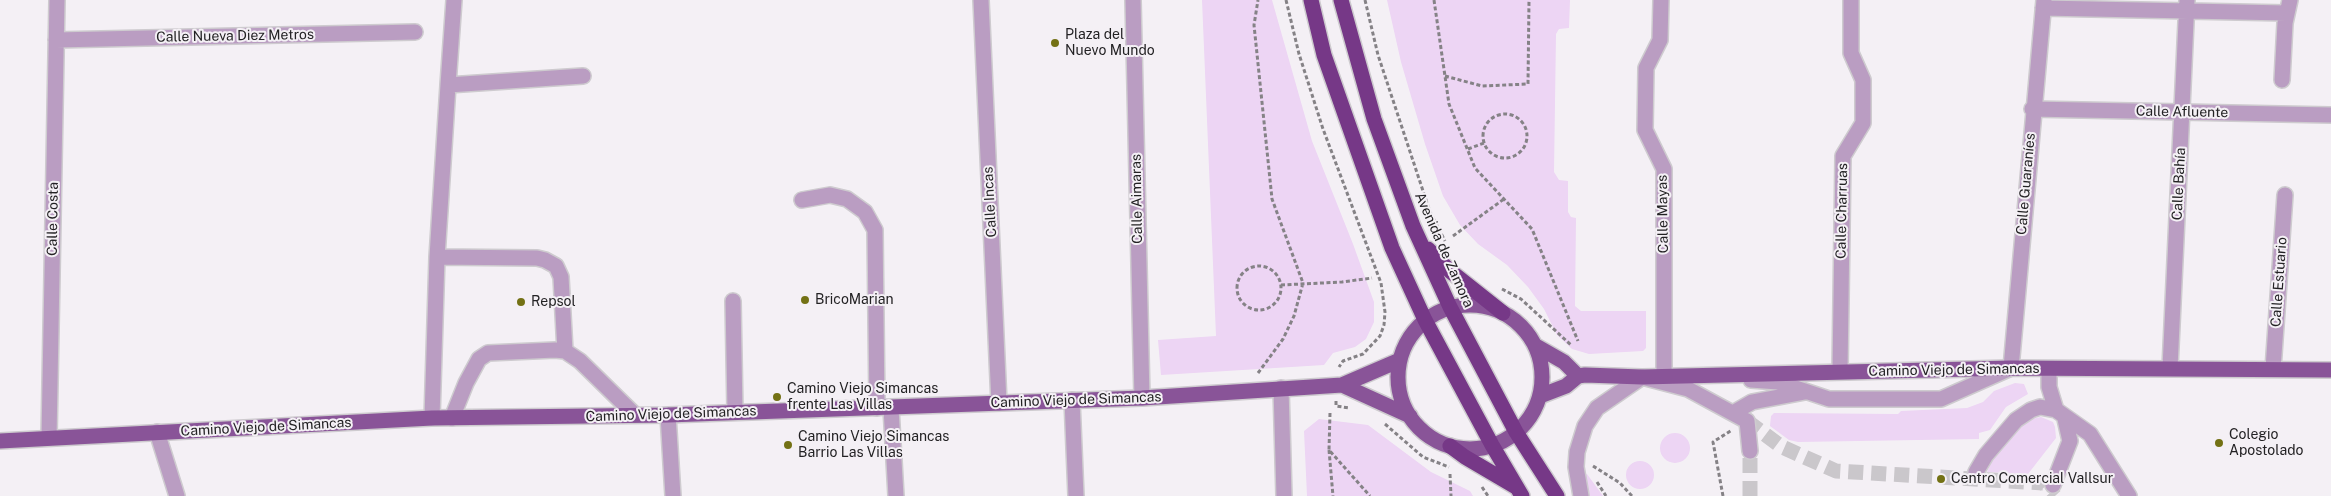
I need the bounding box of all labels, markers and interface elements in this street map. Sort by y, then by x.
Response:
street label: Calle Nueva Diez Metros [156,26,314,46]
place label: Plaza del Nuevo Mundo [1065,27,1155,59]
marker: Plaza del Nuevo Mundo [1049,37,1061,49]
street label: Calle Afluente [2136,103,2228,121]
street label: Calle Guaraníes [2013,132,2039,236]
street label: Calle Bahía [2169,147,2189,221]
street label: Calle Aimaras [1128,154,1146,244]
street label: Calle Charruas [1833,163,1851,259]
street label: Calle Incas [980,166,1000,238]
street label: Calle Mayas [1654,175,1672,253]
street label: Calle Costa [44,182,62,256]
street label: Avenida de Zamora [1411,190,1477,310]
street label: Calle Estuario [2267,236,2291,328]
place label: BricoMarian [815,292,894,308]
place label: Repsol [531,294,576,310]
marker: BricoMarian [799,294,811,306]
marker: Repsol [515,296,527,308]
street label: Camino Viejo de Simancas [1868,360,2040,380]
place label: Camino Viejo Simancas frente Las Villas [787,381,938,414]
street label: Camino Viejo de Simancas [990,389,1162,411]
marker: Camino Viejo Simancas frente Las Villas [771,391,783,403]
street label: Camino Viejo de Simancas [585,403,757,425]
street label: Camino Viejo de Simancas [180,414,352,440]
place label: Colegio Apostolado [2229,427,2303,460]
place label: Camino Viejo Simancas Barrio Las Villas [798,429,949,462]
marker: Colegio Apostolado [2213,437,2225,449]
marker: Camino Viejo Simancas Barrio Las Villas [782,439,794,451]
place label: Centro Comercial Vallsur [1951,471,2113,487]
marker: Centro Comercial Vallsur [1935,473,1947,485]

